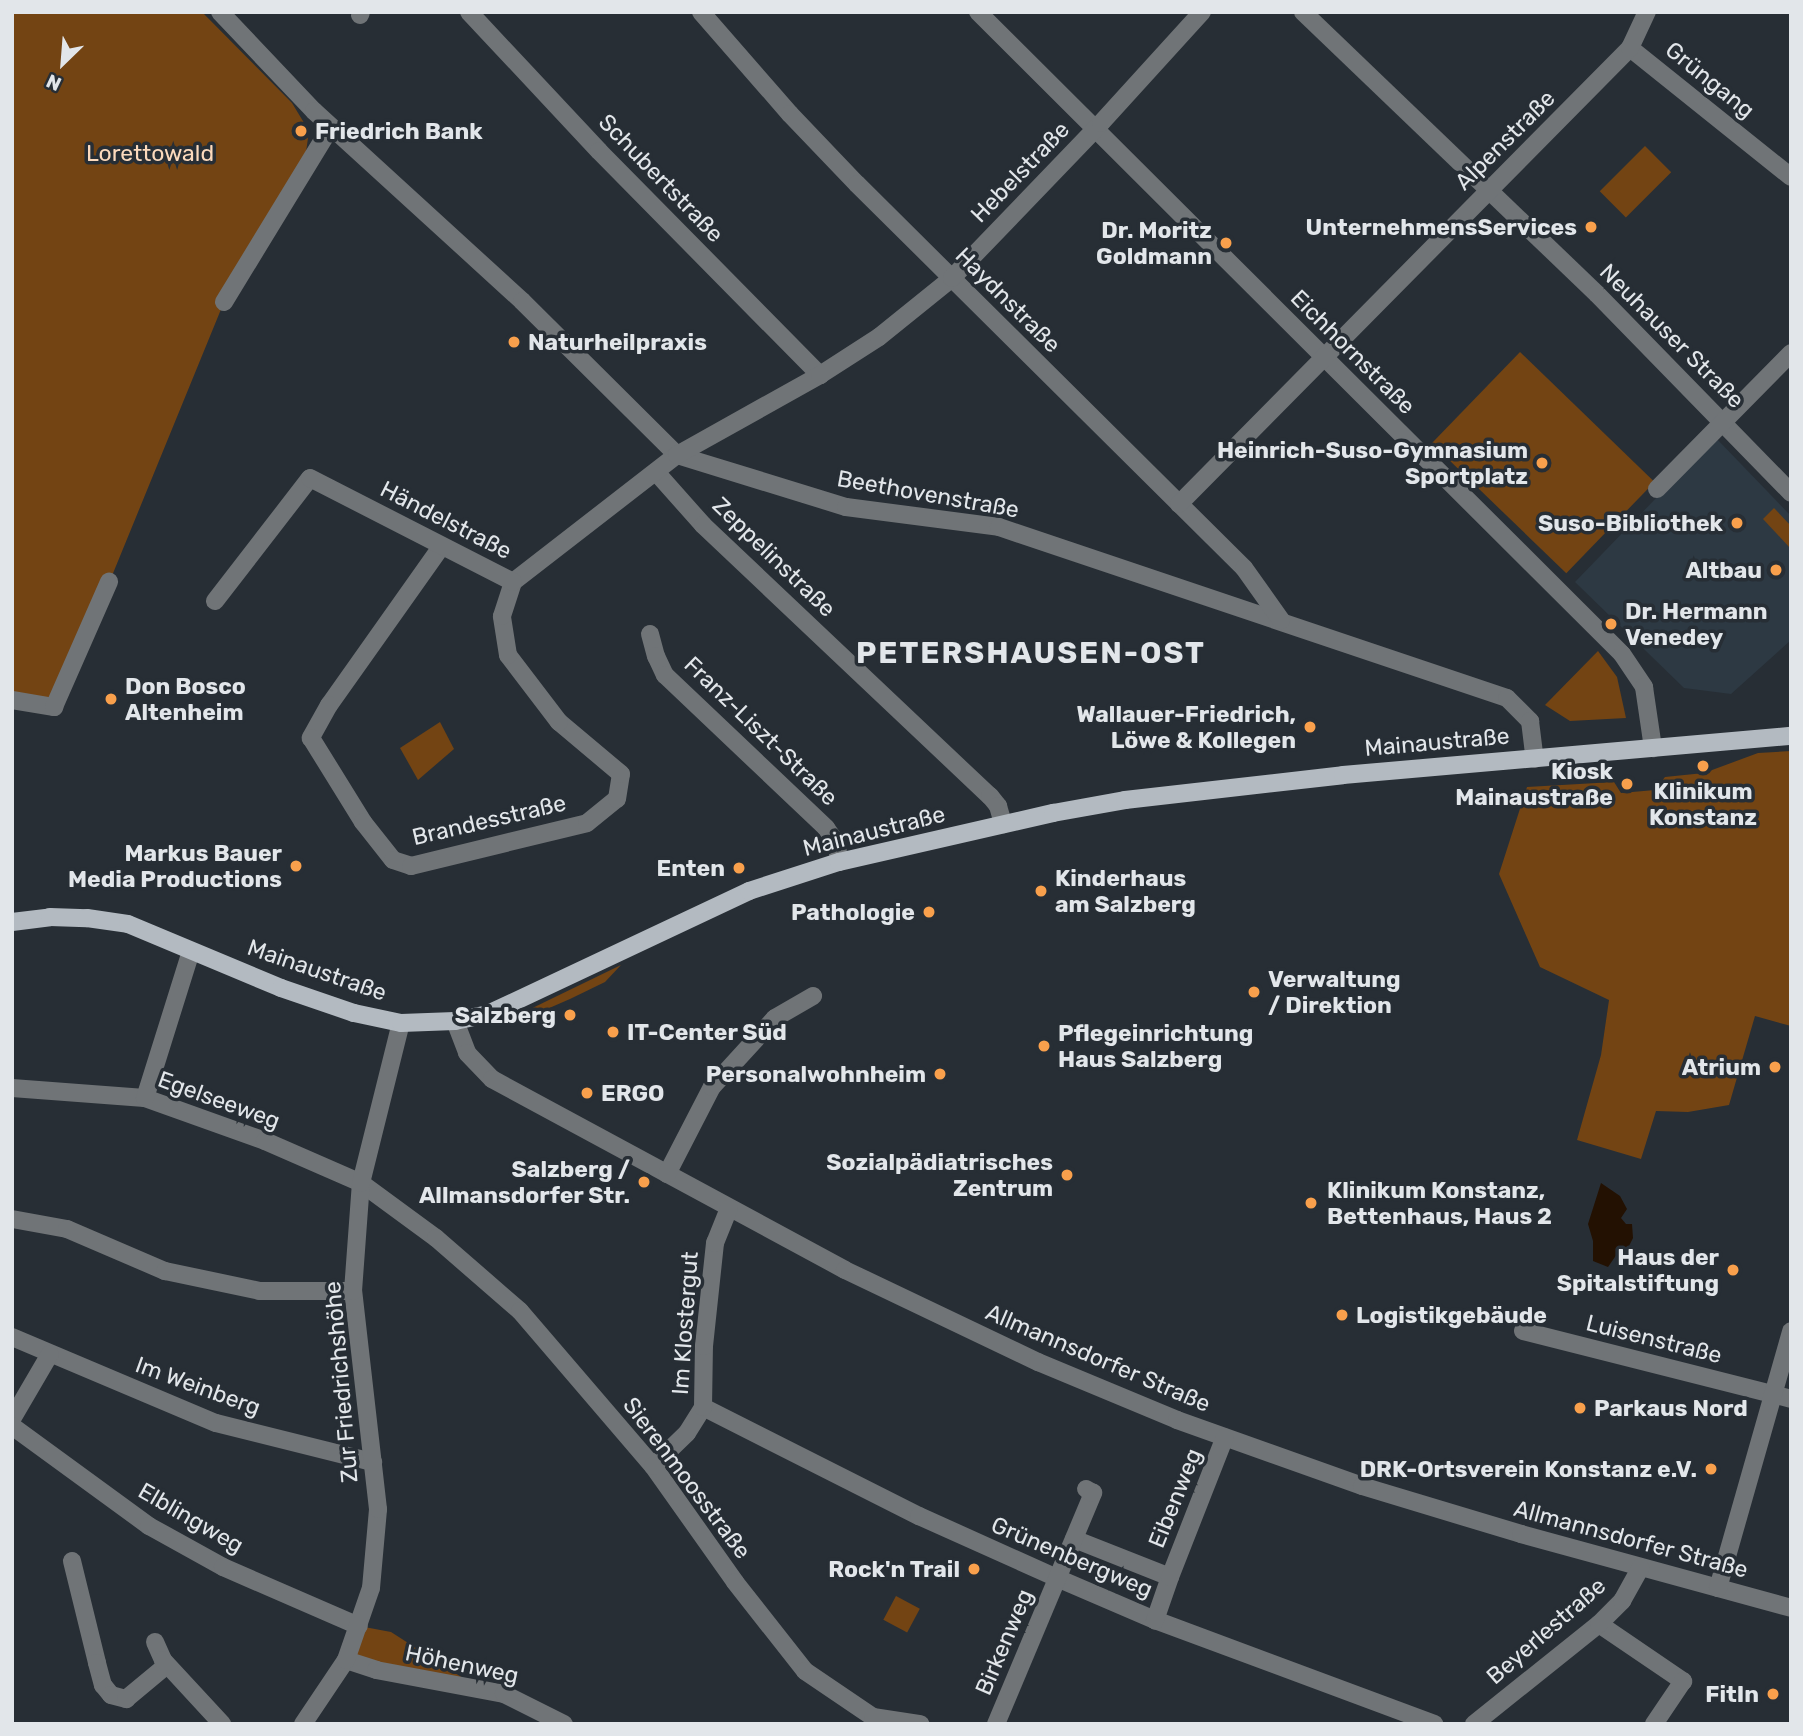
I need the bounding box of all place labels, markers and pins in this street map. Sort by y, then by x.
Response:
place label: Friedrich Bank [315,117,483,145]
marker: Friedrich Bank [293,123,309,139]
place label: UnternehmensServices [1306,213,1577,241]
place label: Dr. Moritz Goldmann [1096,216,1212,270]
marker: UnternehmensServices [1583,219,1599,235]
marker: Dr. Moritz Goldmann [1218,235,1234,251]
place label: Naturheilpraxis [528,328,707,356]
marker: Naturheilpraxis [506,334,522,350]
place label: Heinrich-Suso-Gymnasium Sportplatz [1217,436,1528,490]
marker: Heinrich-Suso-Gymnasium Sportplatz [1534,455,1550,471]
place label: Suso-Bibliothek [1538,509,1723,537]
marker: Suso-Bibliothek [1729,515,1745,531]
place label: Altbau [1685,556,1762,584]
marker: Altbau [1768,562,1784,578]
place label: Dr. Hermann Venedey [1625,597,1768,651]
marker: Dr. Hermann Venedey [1603,616,1619,632]
place label: Don Bosco Altenheim [125,672,246,726]
marker: Don Bosco Altenheim [103,691,119,707]
place label: Wallauer-Friedrich, Löwe & Kollegen [1077,700,1296,754]
marker: Wallauer-Friedrich, Löwe & Kollegen [1302,719,1318,735]
place label: Kiosk Mainaustraße [1455,757,1613,811]
marker: Klinikum Konstanz [1695,758,1711,774]
marker: Kiosk Mainaustraße [1619,776,1635,792]
place label: Klinikum Konstanz [1649,777,1757,831]
place label: Markus Bauer Media Productions [68,839,282,893]
place label: Enten [656,854,725,882]
marker: Markus Bauer Media Productions [288,858,304,874]
marker: Enten [731,860,747,876]
place label: Kinderhaus am Salzberg [1055,864,1196,918]
marker: Kinderhaus am Salzberg [1033,883,1049,899]
place label: Pathologie [791,898,915,926]
marker: Pathologie [921,904,937,920]
place label: Verwaltung / Direktion [1268,965,1401,1019]
marker: Verwaltung / Direktion [1246,984,1262,1000]
place label: Salzberg [455,1001,556,1029]
marker: Salzberg [562,1007,578,1023]
place label: IT-Center Süd [627,1018,787,1046]
place label: Pflegeinrichtung Haus Salzberg [1058,1019,1253,1073]
marker: IT-Center Süd [605,1024,621,1040]
marker: Pflegeinrichtung Haus Salzberg [1036,1038,1052,1054]
place label: Atrium [1682,1053,1761,1081]
marker: Atrium [1767,1059,1783,1075]
place label: Personalwohnheim [706,1060,926,1088]
marker: Personalwohnheim [932,1066,948,1082]
place label: ERGO [601,1079,664,1107]
marker: ERGO [579,1085,595,1101]
place label: Sozialpädiatrisches Zentrum [826,1148,1053,1202]
place label: Salzberg / Allmansdorfer Str. [418,1155,630,1209]
marker: Sozialpädiatrisches Zentrum [1059,1167,1075,1183]
marker: Salzberg / Allmansdorfer Str. [636,1174,652,1190]
place label: Klinikum Konstanz, Bettenhaus, Haus 2 [1327,1176,1552,1230]
marker: Klinikum Konstanz, Bettenhaus, Haus 2 [1301,1193,1321,1213]
place label: Haus der Spitalstiftung [1557,1243,1719,1297]
marker: Haus der Spitalstiftung [1725,1262,1741,1278]
place label: Logistikgebäude [1356,1301,1547,1329]
marker: Logistikgebäude [1334,1307,1350,1323]
place label: Parkaus Nord [1594,1394,1748,1422]
marker: Parkaus Nord [1572,1400,1588,1416]
place label: DRK-Ortsverein Konstanz e.V. [1360,1455,1697,1483]
marker: DRK-Ortsverein Konstanz e.V. [1703,1461,1719,1477]
place label: Rock'n Trail [828,1555,960,1583]
marker: Rock'n Trail [966,1561,982,1577]
place label: FitIn [1705,1680,1759,1708]
marker: FitIn [1765,1686,1781,1702]

